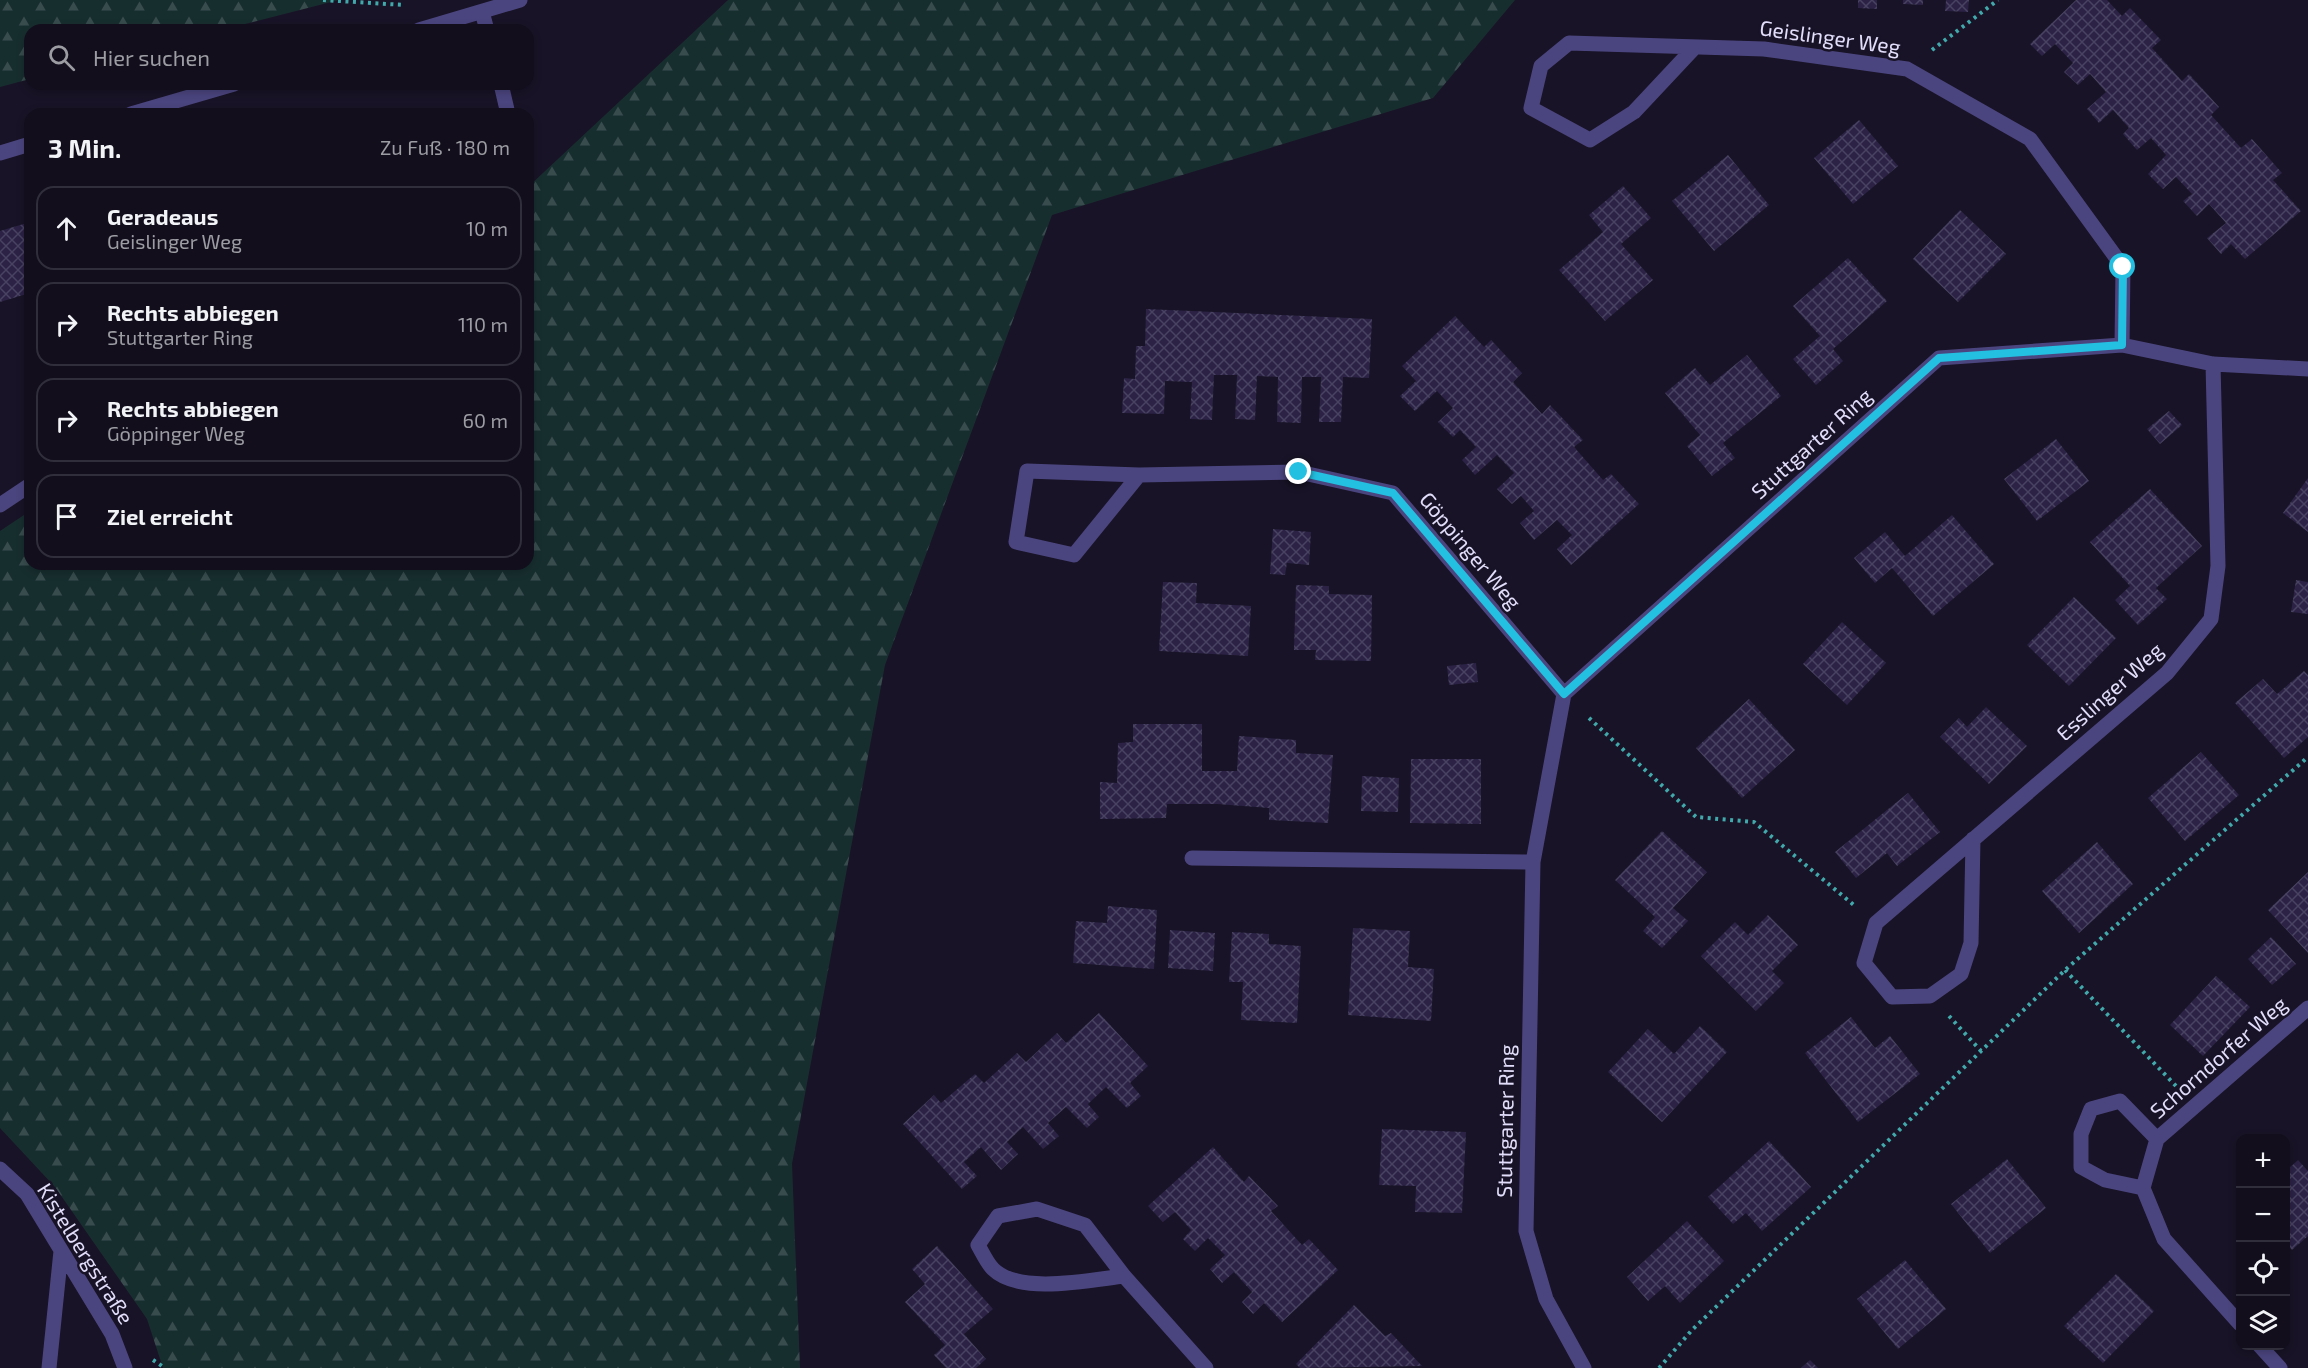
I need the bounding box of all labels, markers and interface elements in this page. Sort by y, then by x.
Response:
street label: Geislinger Weg [1758,14,1902,59]
search box [24,24,534,90]
icon: search [45,41,78,74]
text: Hier suchen [93,44,210,70]
text: 3 Min. [48,132,121,163]
text: Zu Fuß · 180 m [380,135,510,159]
text: Geradeaus [107,203,218,229]
icon: ahead [50,212,83,245]
text: 10 m [466,216,508,240]
text: Geislinger Weg [107,229,242,253]
route start [2109,253,2135,279]
text: Rechts abbiegen [107,299,279,325]
icon: right [50,308,83,341]
text: 110 m [458,312,508,336]
text: Stuttgarter Ring [107,325,253,349]
street label: Stuttgarter Ring [1746,382,1877,503]
text: Rechts abbiegen [107,395,279,421]
icon: right [50,404,83,437]
text: 60 m [463,408,508,432]
text: Göppinger Weg [107,421,245,445]
route end [1285,458,1311,484]
street label: Göppinger Weg [1415,487,1527,614]
icon: arrive [50,500,83,533]
text: Ziel erreicht [107,503,233,529]
street label: Esslinger Weg [2051,636,2168,745]
street label: Schorndorfer Weg [2144,990,2292,1123]
street label: Stuttgarter Ring [1491,1044,1518,1198]
map controls [2236,1134,2290,1350]
button: + [2236,1134,2290,1188]
street label: Kistelbergstraße [33,1178,140,1328]
button: − [2236,1188,2290,1242]
button: locate [2236,1242,2290,1296]
button: layers [2236,1296,2290,1350]

